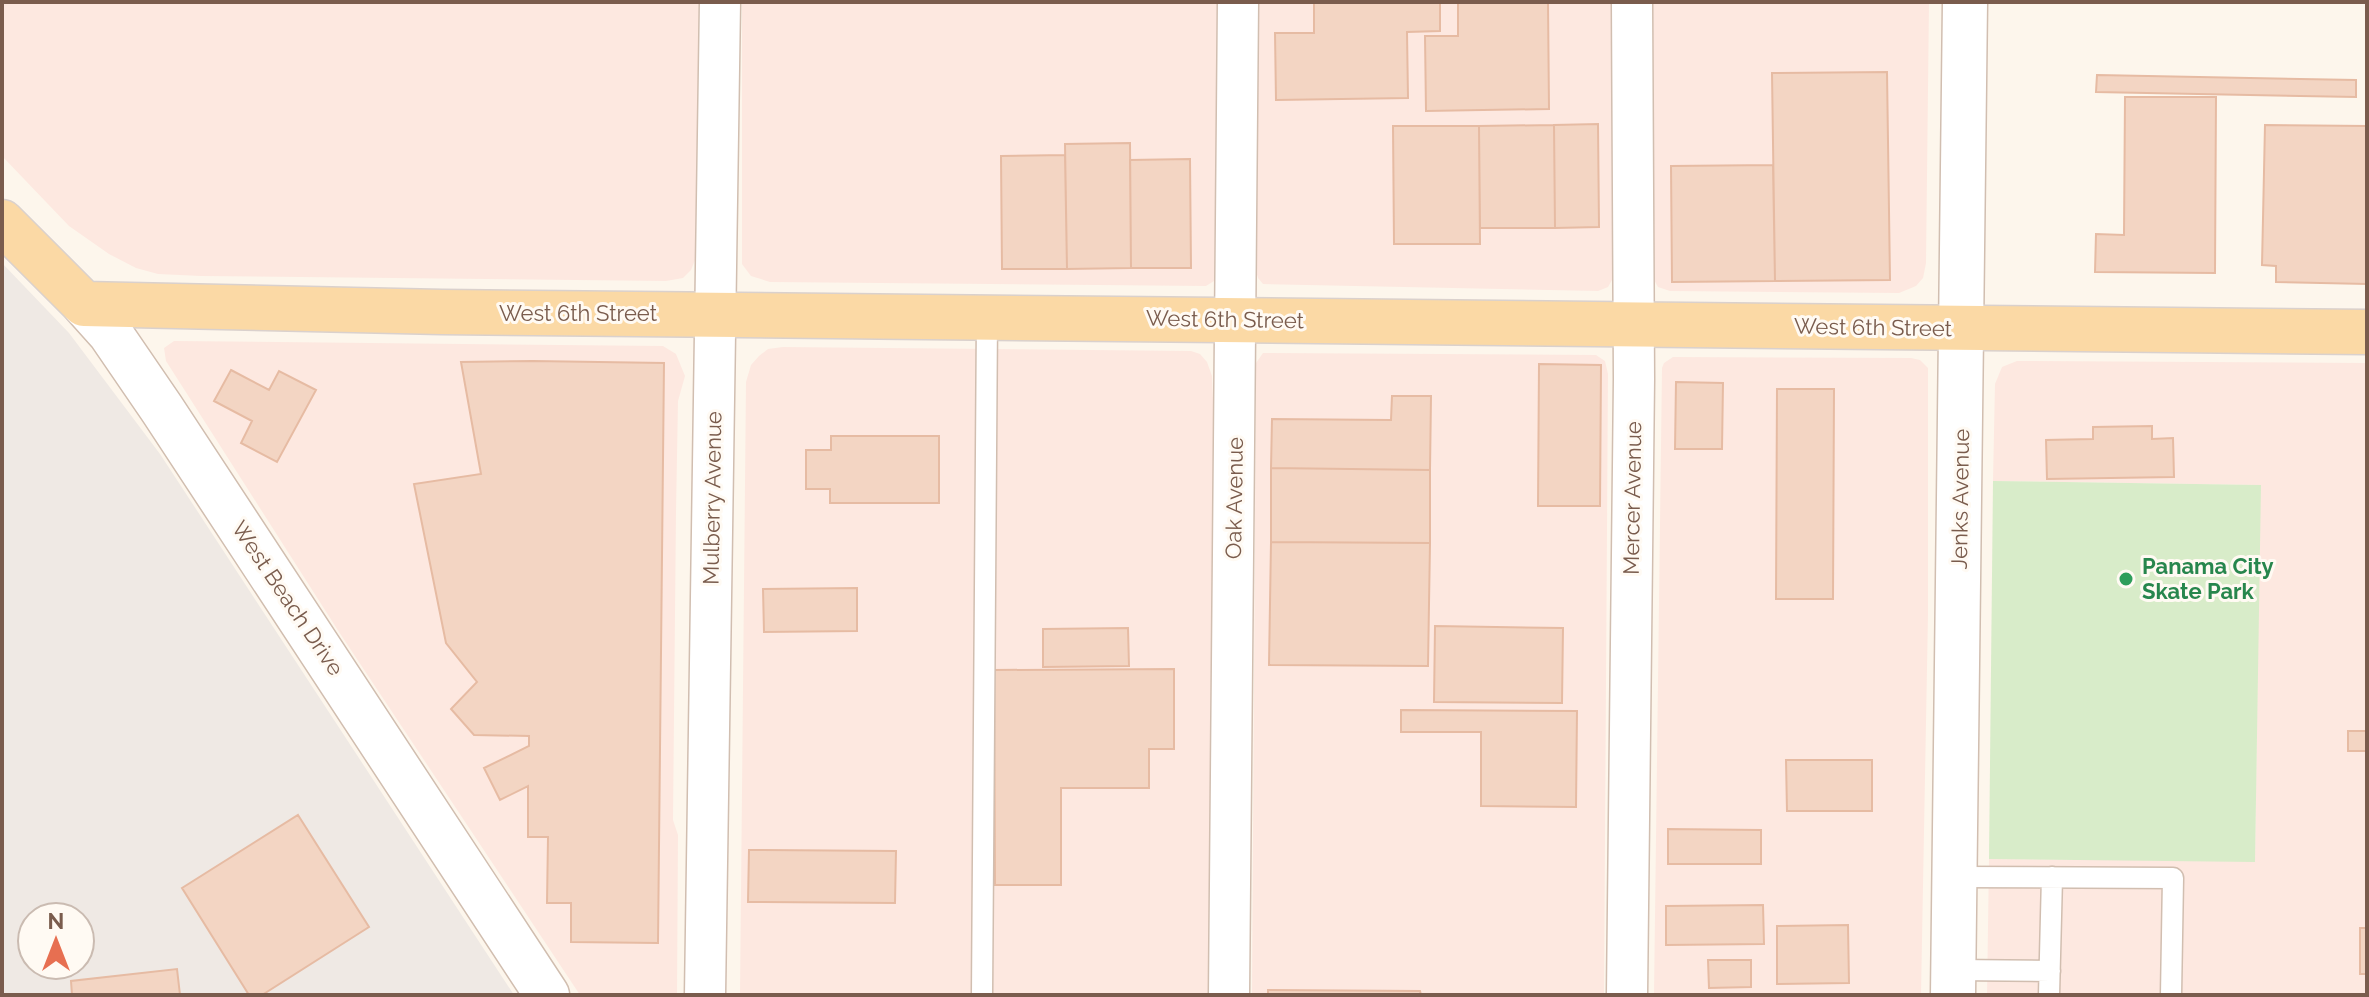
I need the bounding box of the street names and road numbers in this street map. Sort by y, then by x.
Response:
street label: West 6th Street [499,300,658,326]
street label: West 6th Street [1146,305,1305,333]
street label: West 6th Street [1794,313,1953,341]
street label: Mulberry Avenue [697,411,727,585]
street label: Mercer Avenue [1618,421,1646,575]
street label: Jenks Avenue [1946,428,1974,569]
street label: Oak Avenue [1220,437,1248,559]
street label: West Beach Drive [227,516,349,680]

